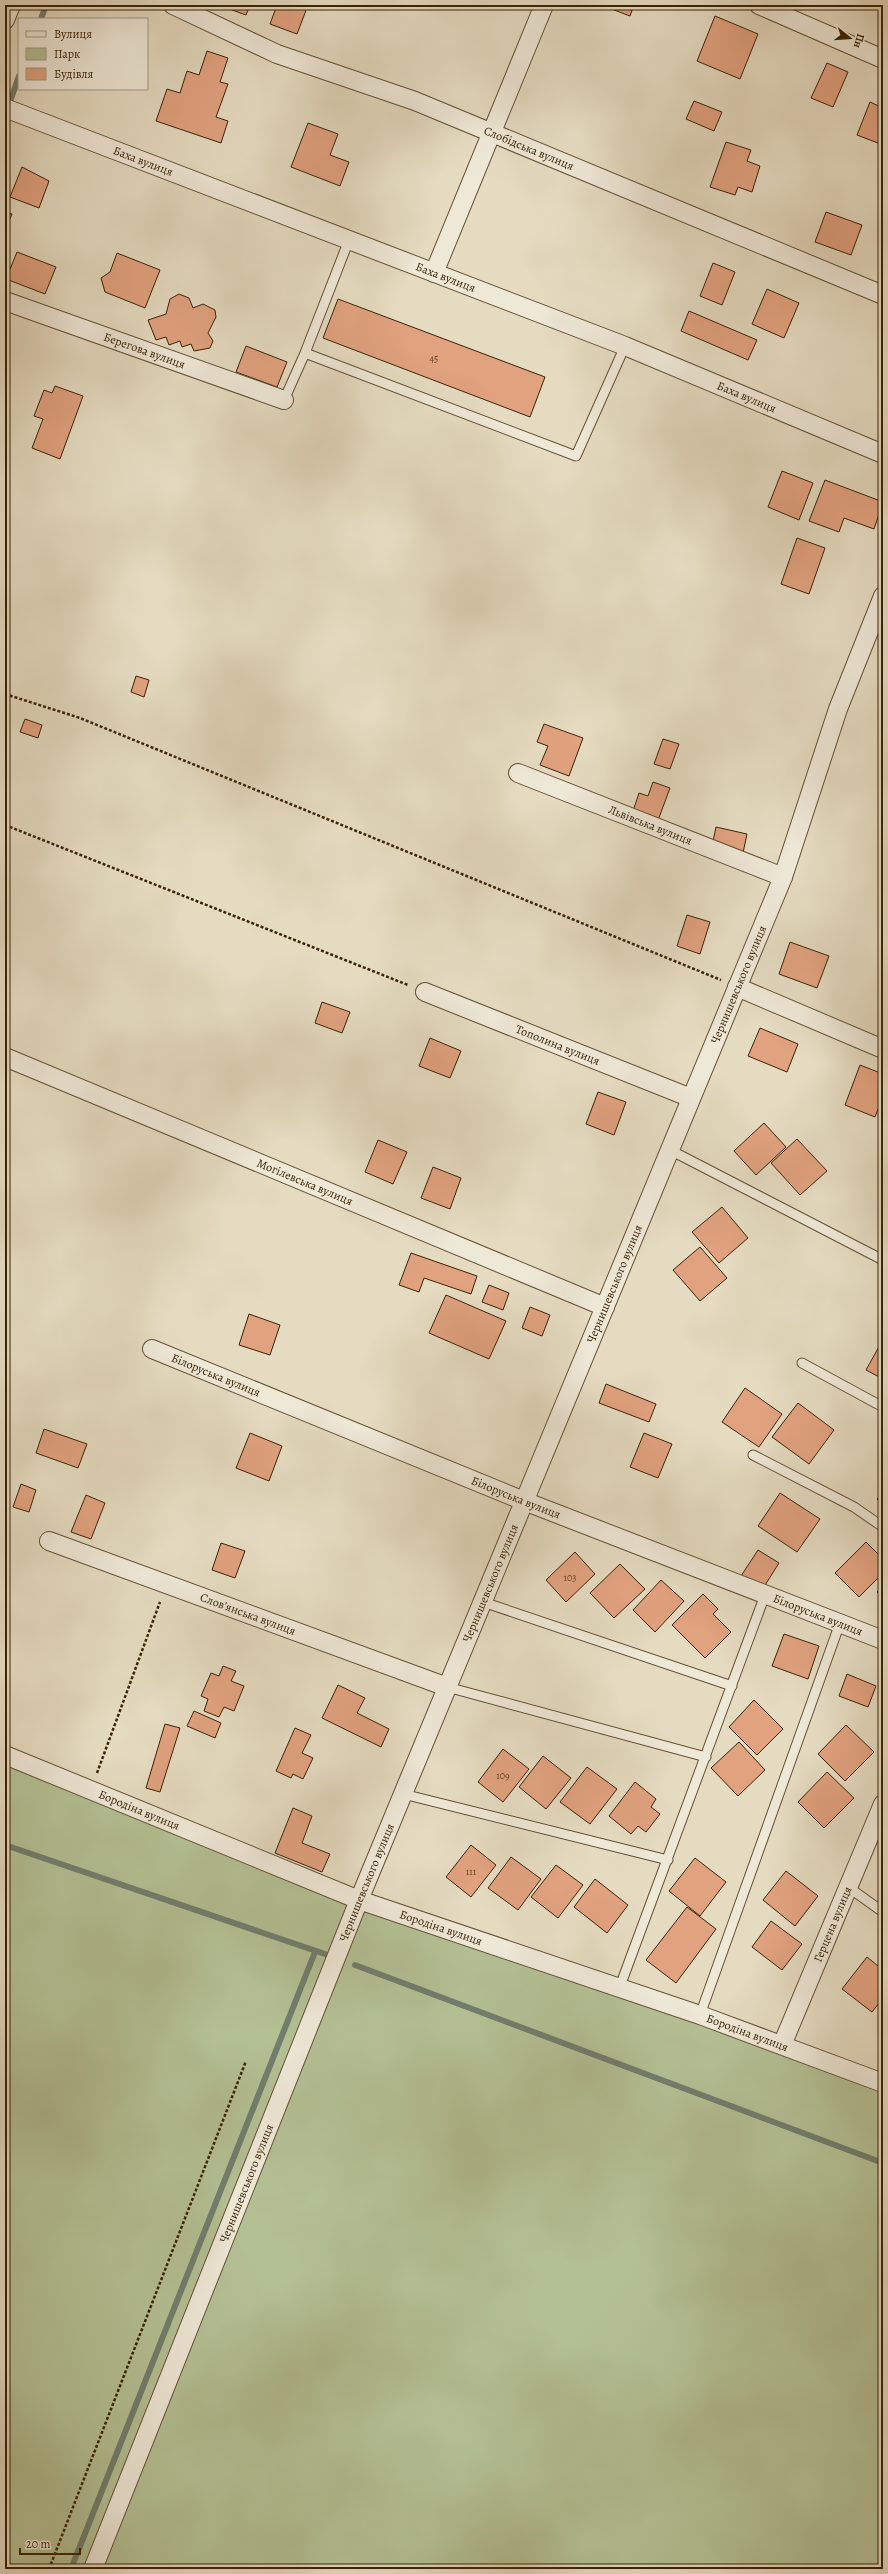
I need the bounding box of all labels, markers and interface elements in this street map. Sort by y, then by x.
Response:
legend [18,18,148,90]
north arrow [830,18,870,58]
text: Вулиця [54,26,92,42]
text: Пн [850,32,868,50]
text: Парк [54,46,80,62]
text: Будівля [54,66,94,82]
street label: Слобідська вулиця [481,122,577,174]
street label: Баха вулиця [111,142,176,180]
street label: Баха вулиця [413,258,478,296]
street label: Берегова вулиця [101,329,188,372]
house number: 45 [430,352,438,365]
street label: Баха вулиця [715,377,779,417]
street label: Львівська вулиця [606,801,695,849]
street label: Чернишевського вулиця [707,923,770,1046]
street label: Тополина вулиця [513,1021,603,1069]
street label: Могілевська вулиця [255,1155,356,1209]
street label: Чернишевського вулиця [583,1222,646,1345]
street label: Білоруська вулиця [169,1350,263,1401]
street label: Білоруська вулиця [469,1472,563,1522]
street label: Чернишевського вулиця [459,1521,522,1645]
house number: 103 [564,1571,576,1584]
street label: Слов’янська вулиця [198,1589,298,1639]
street label: Білоруська вулиця [771,1590,865,1639]
house number: 109 [496,1769,510,1782]
street label: Бородіна вулиця [96,1786,182,1834]
street label: Чернишевського вулиця [335,1821,398,1944]
house number: 111 [466,1865,477,1878]
street label: Герцена вулиця [810,1884,856,1964]
street label: Бородіна вулиця [397,1906,485,1949]
street label: Бородіна вулиця [704,2010,791,2055]
street label: Чернишевського вулиця [216,2121,277,2245]
scale bar [20,2530,80,2556]
text: 20 m [26,2536,50,2552]

